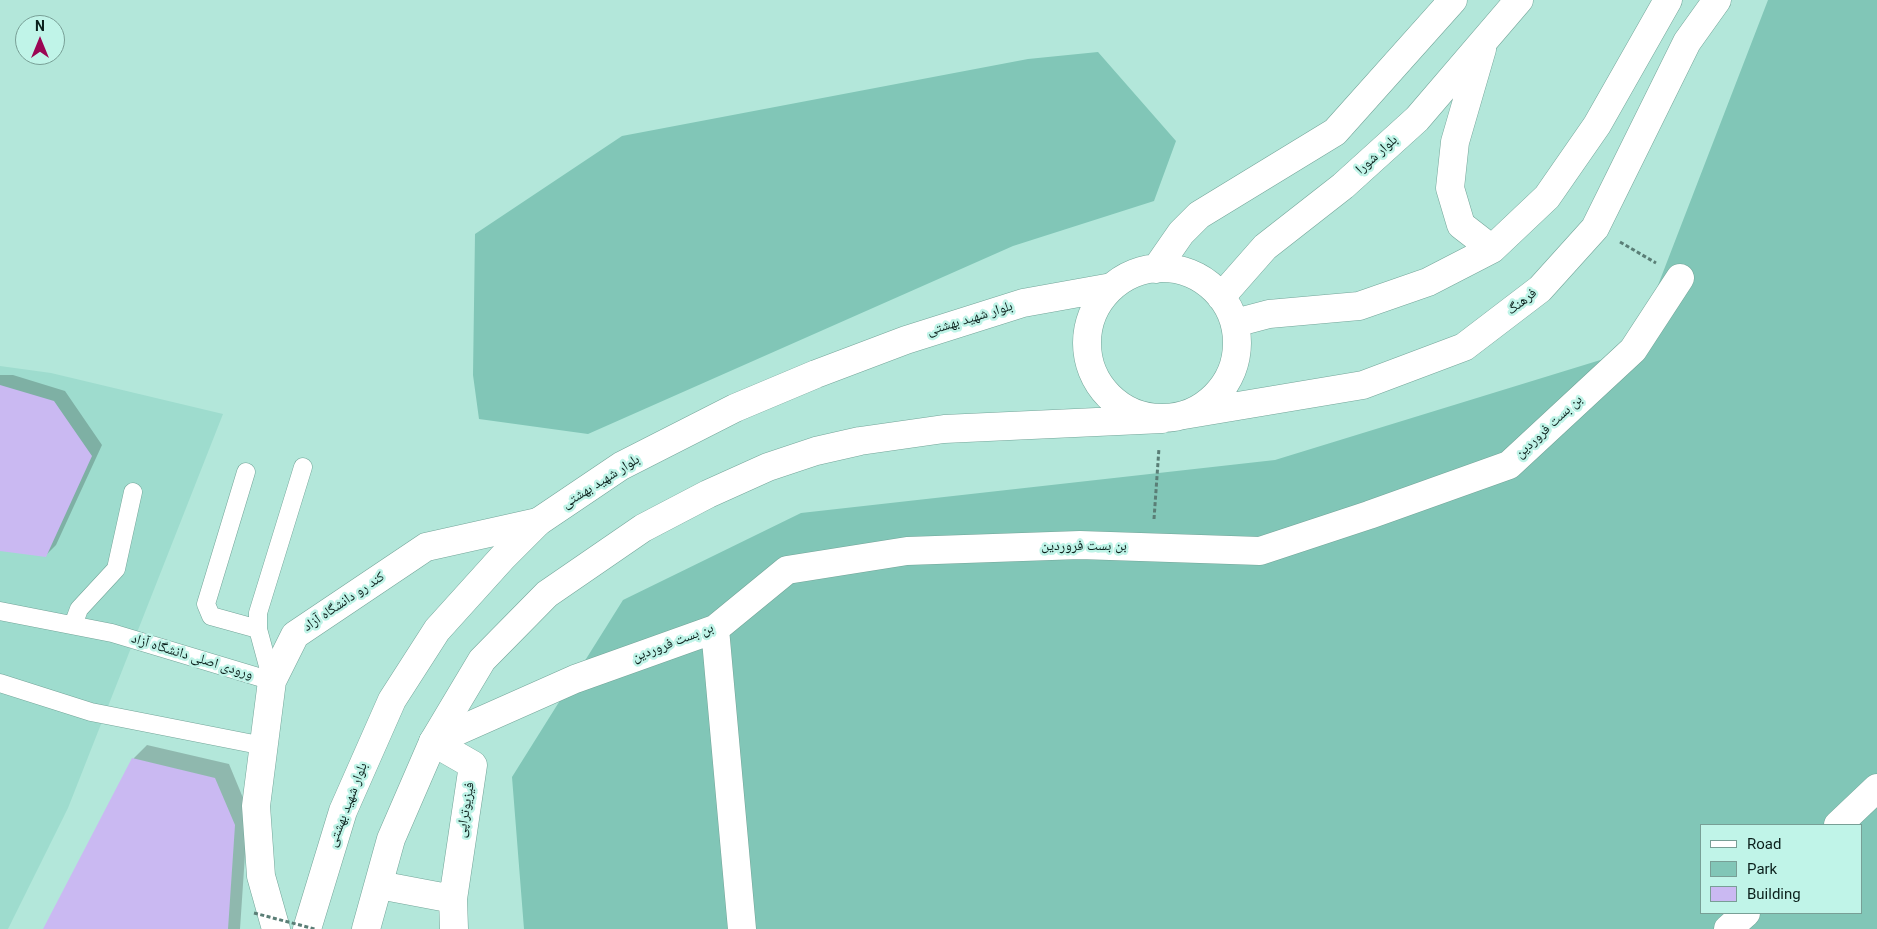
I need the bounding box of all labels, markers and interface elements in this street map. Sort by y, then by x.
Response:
north arrow [15,15,65,65]
text: N [35,18,45,34]
street label: بلوار شورا [1353,132,1401,178]
street label: فرهنگ [1504,285,1540,319]
street label: بلوار شهید بهشتی [925,298,1015,340]
street label: بن بست فروردین [1512,392,1586,462]
street label: بلوار شهید بهشتی [559,451,643,513]
street label: بن بست فروردین [1041,538,1127,554]
street label: کند رو دانشگاه آزاد [300,569,388,635]
street label: بن بست فروردین [630,620,716,666]
street label: ورودی اصلی دانشگاه آزاد [129,630,255,684]
street label: بلوار شهید بهشتی [324,761,372,849]
street label: فیزیوتراپی [453,781,479,839]
legend [1700,824,1862,914]
text: Road [1747,835,1781,853]
text: Park [1747,860,1777,878]
text: Building [1747,885,1801,903]

